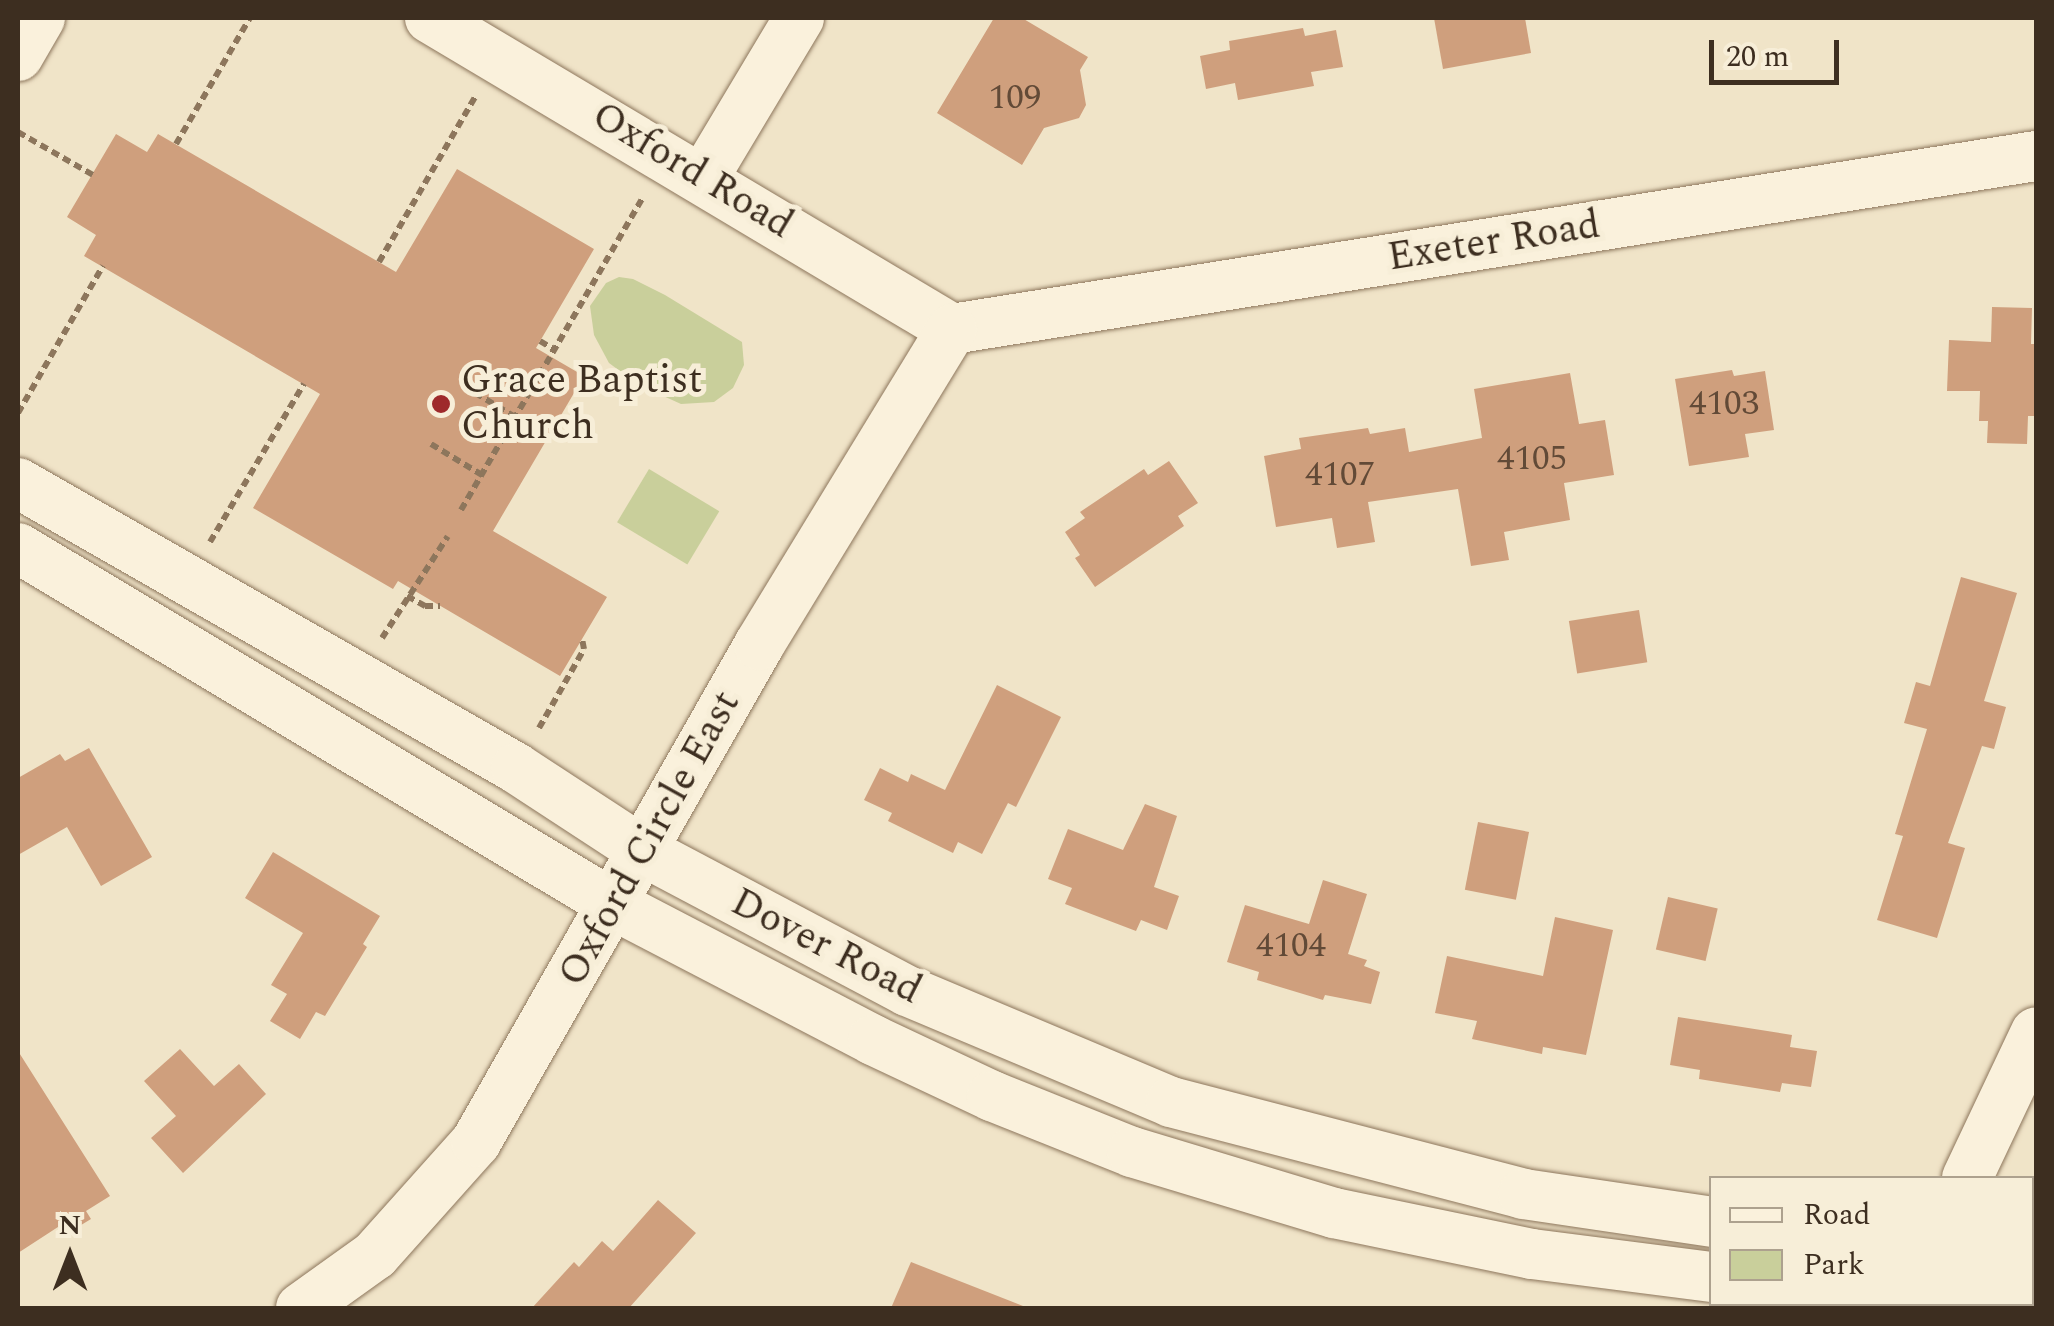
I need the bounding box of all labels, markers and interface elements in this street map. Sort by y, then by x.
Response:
scale bar [1714,20,1844,82]
text: 20 m [1726,34,1789,80]
house number: 109 [989,77,1041,119]
street label: Oxford Road [583,92,801,250]
street label: Exeter Road [1384,202,1604,282]
place label: Grace Baptist Church [461,357,702,451]
house number: 4103 [1689,383,1759,425]
marker: Grace Baptist Church [430,393,452,415]
house number: 4105 [1497,438,1567,480]
house number: 4107 [1305,454,1375,496]
street label: Oxford Circle East [549,683,751,995]
street label: Dover Road [723,879,929,1015]
house number: 4104 [1256,925,1326,967]
legend [1709,1176,2034,1306]
text: Road [1803,1192,1871,1238]
text: N [59,1204,81,1247]
north arrow [20,1206,120,1306]
text: Park [1803,1242,1865,1288]

